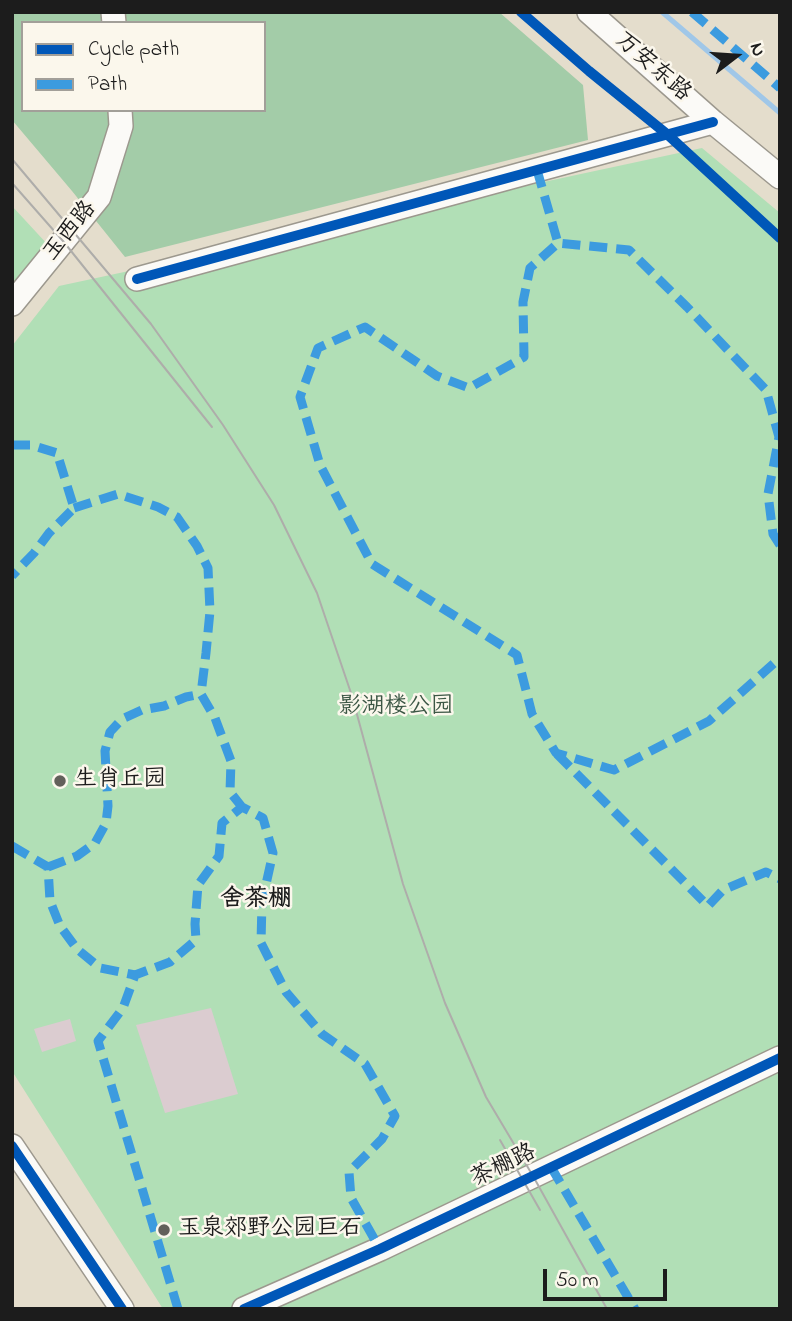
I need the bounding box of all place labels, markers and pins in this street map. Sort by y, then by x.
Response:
place label: 生肖丘园 [74,767,166,795]
marker: 生肖丘园 [52,773,68,789]
place label: 玉泉郊野公园巨石 [178,1216,362,1244]
marker: 玉泉郊野公园巨石 [156,1222,172,1238]

